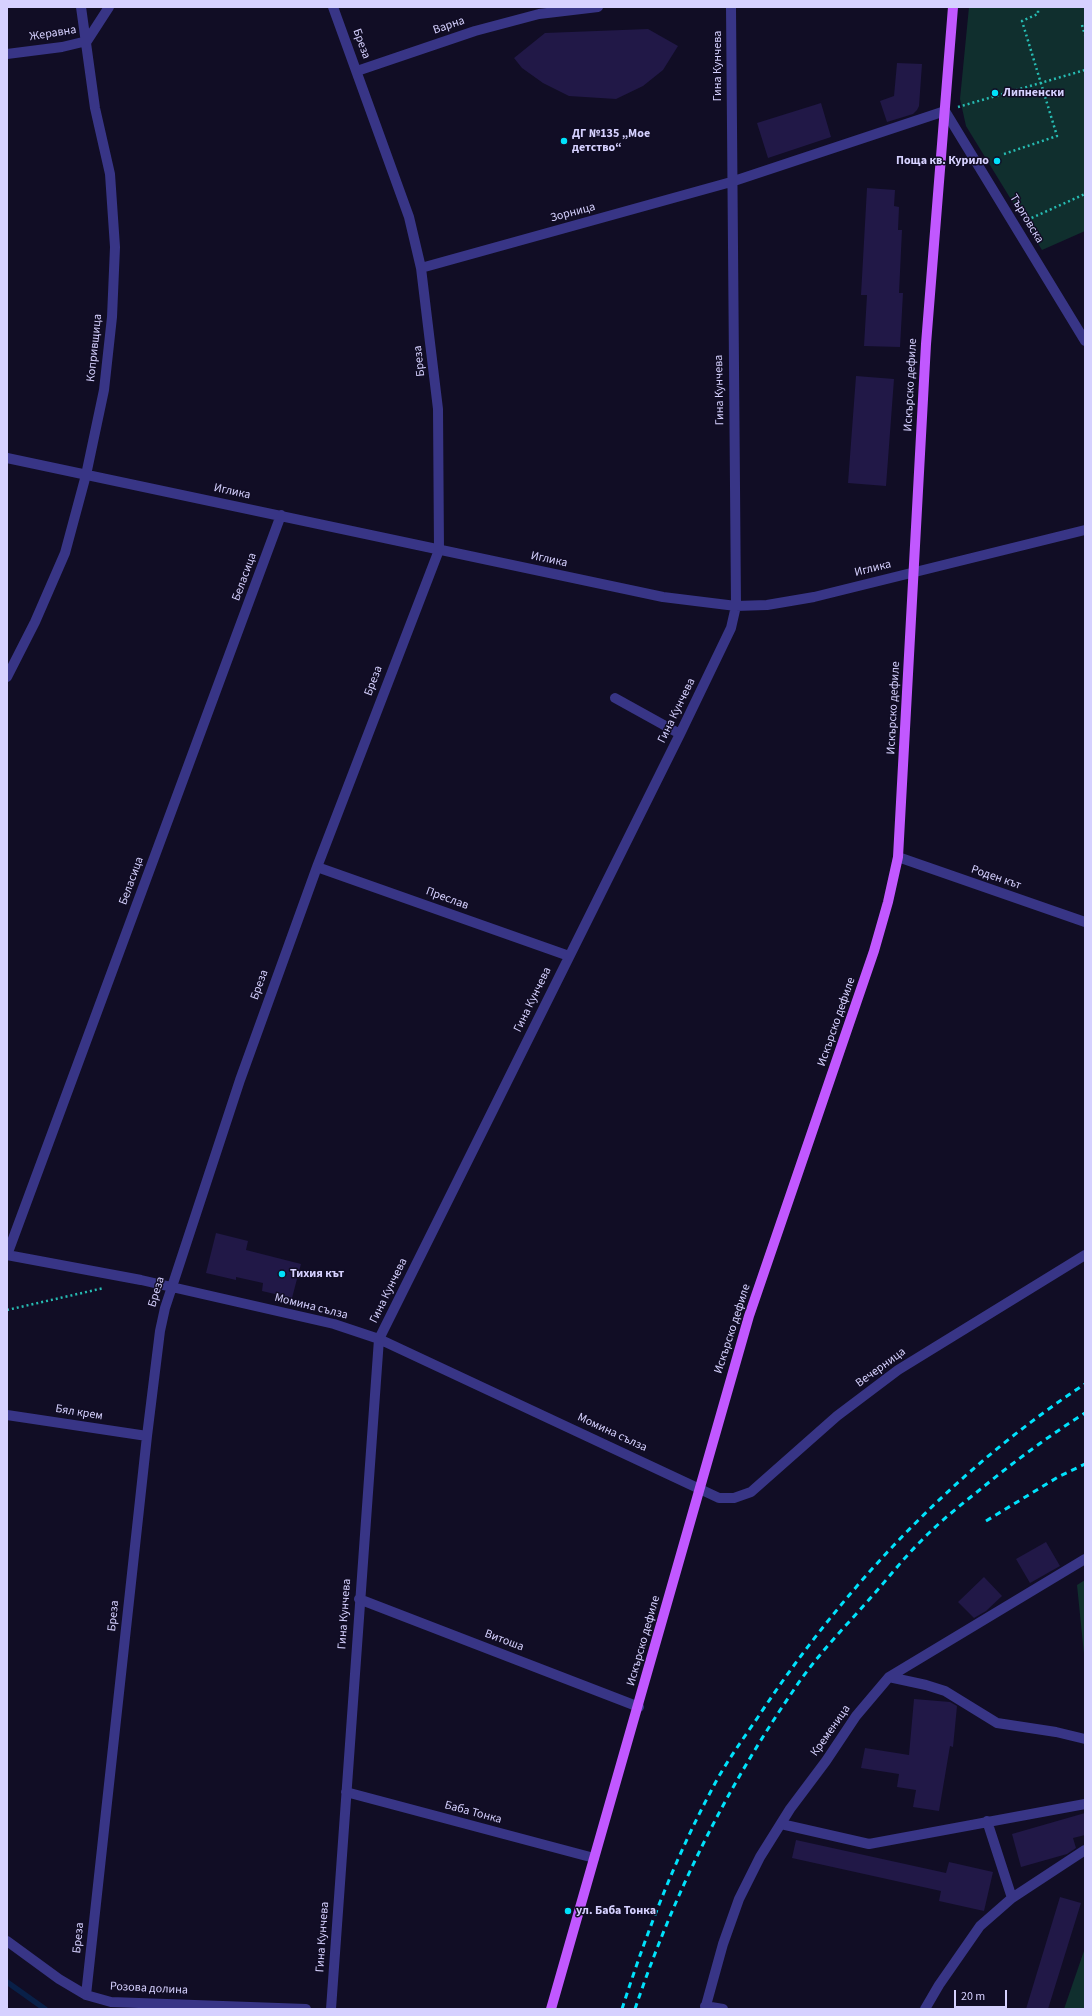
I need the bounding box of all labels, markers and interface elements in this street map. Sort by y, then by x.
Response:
street label: Варна [431,14,467,38]
street label: Жеравна [29,23,77,45]
street label: Бреза [349,27,373,61]
street label: Гина Кунчева [711,31,725,101]
place label: Липненски [1003,86,1064,100]
marker: Липненски [990,88,1000,98]
place label: ДГ №135 „Мое детство“ [572,127,650,155]
marker: ДГ №135 „Мое детство“ [559,136,569,146]
place label: Поща кв. Курило [896,154,989,168]
marker: Поща кв. Курило [992,156,1002,166]
street label: Търговска [1006,192,1046,246]
street label: Зорница [549,200,597,226]
street label: Копривщица [84,313,106,383]
street label: Искърско дефиле [901,338,921,432]
street label: Бреза [411,345,429,377]
street label: Гина Кунчева [712,355,728,425]
street label: Иглика [212,481,252,503]
street label: Иглика [529,549,569,571]
street label: Беласица [230,551,260,603]
street label: Иглика [853,558,893,580]
street label: Искърско дефиле [884,661,904,755]
street label: Бреза [362,664,386,698]
street label: Гина Кунчева [655,676,699,746]
street label: Беласица [117,855,147,907]
street label: Роден кът [969,863,1023,893]
street label: Преслав [424,885,470,913]
street label: Гина Кунчева [511,965,555,1035]
street label: Бреза [248,968,272,1002]
street label: Искърско дефиле [815,976,859,1068]
street label: Гина Кунчева [367,1256,411,1326]
place label: Тихия кът [290,1267,344,1281]
marker: Тихия кът [277,1269,287,1279]
street label: Бреза [146,1275,168,1309]
street label: Искърско дефиле [712,1282,754,1376]
street label: Момина сълза [273,1291,349,1323]
street label: Вечерница [853,1345,909,1391]
street label: Бял крем [54,1402,104,1424]
street label: Момина сълза [575,1411,649,1455]
street label: Гина Кунчева [335,1578,355,1650]
street label: Искърско дефиле [624,1594,664,1688]
street label: Бреза [105,1600,123,1632]
street label: Витоша [482,1627,526,1655]
street label: Кременица [808,1703,854,1759]
street label: Баба Тонка [443,1798,503,1828]
street label: Гина Кунчева [313,1901,333,1973]
place label: ул. Баба Тонка [576,1904,656,1918]
marker: ул. Баба Тонка [563,1906,573,1916]
street label: Бреза [70,1922,88,1954]
street label: Розова долина [110,1980,188,1998]
scale bar [956,1982,1009,2008]
text: 20 m [961,1988,985,2005]

